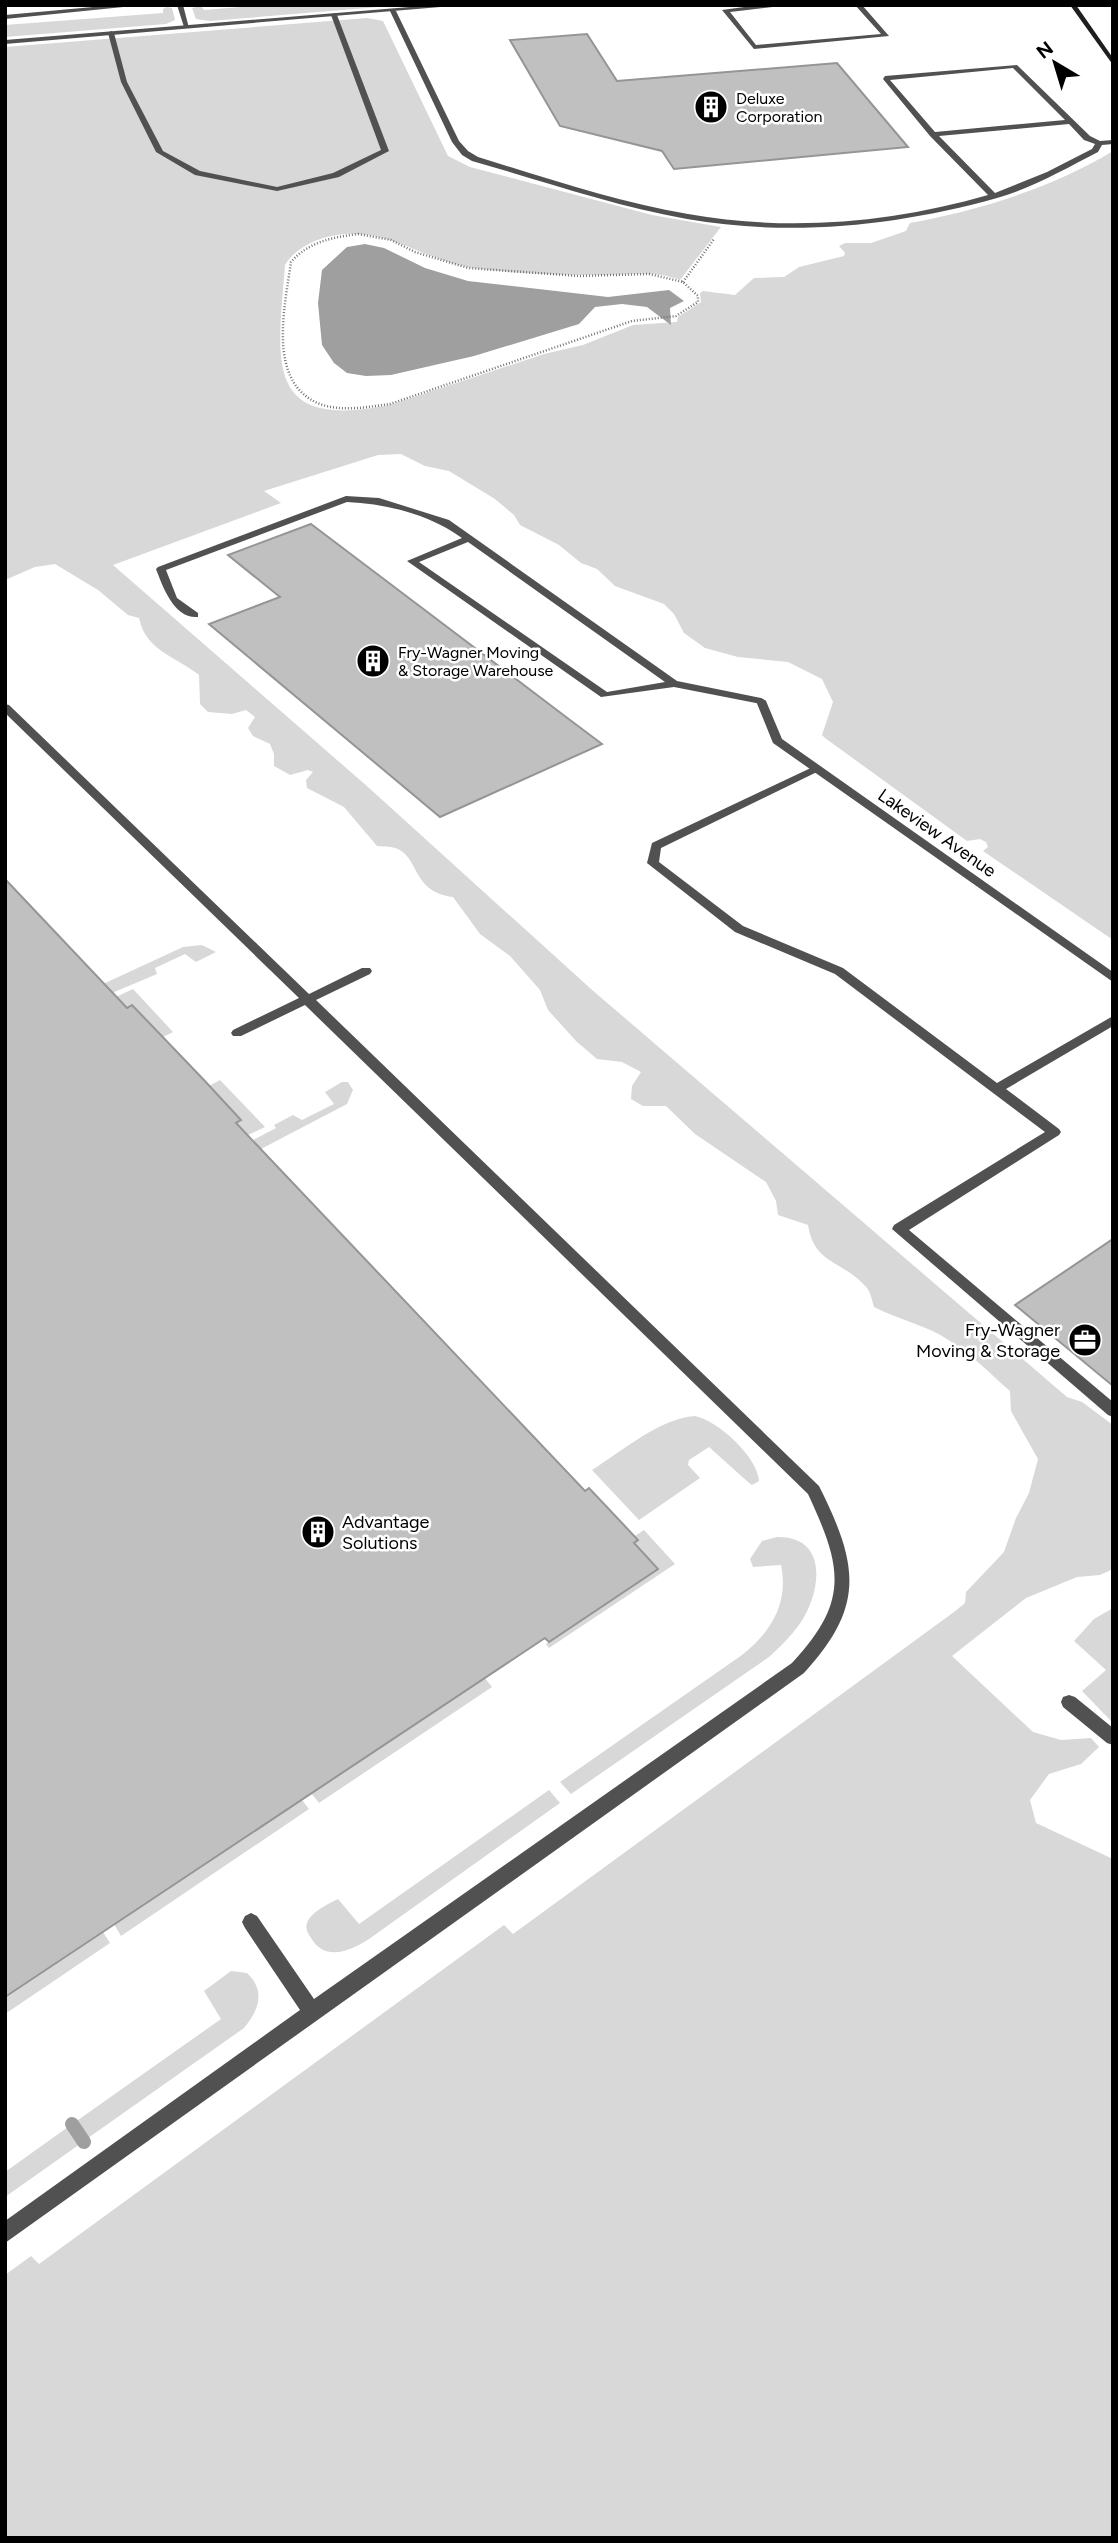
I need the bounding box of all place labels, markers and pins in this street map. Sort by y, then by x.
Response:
building icon: Deluxe Corporation [692,88,730,126]
place label: Deluxe Corporation [736,89,823,126]
building icon: Fry-Wagner Moving & Storage Warehouse [354,642,392,680]
place label: Fry-Wagner Moving & Storage Warehouse [398,643,554,680]
place label: Fry-Wagner Moving & Storage [916,1319,1060,1362]
office icon: Fry-Wagner Moving & Storage [1066,1321,1104,1359]
place label: Advantage Solutions [342,1511,429,1554]
building icon: Advantage Solutions [299,1513,337,1551]

